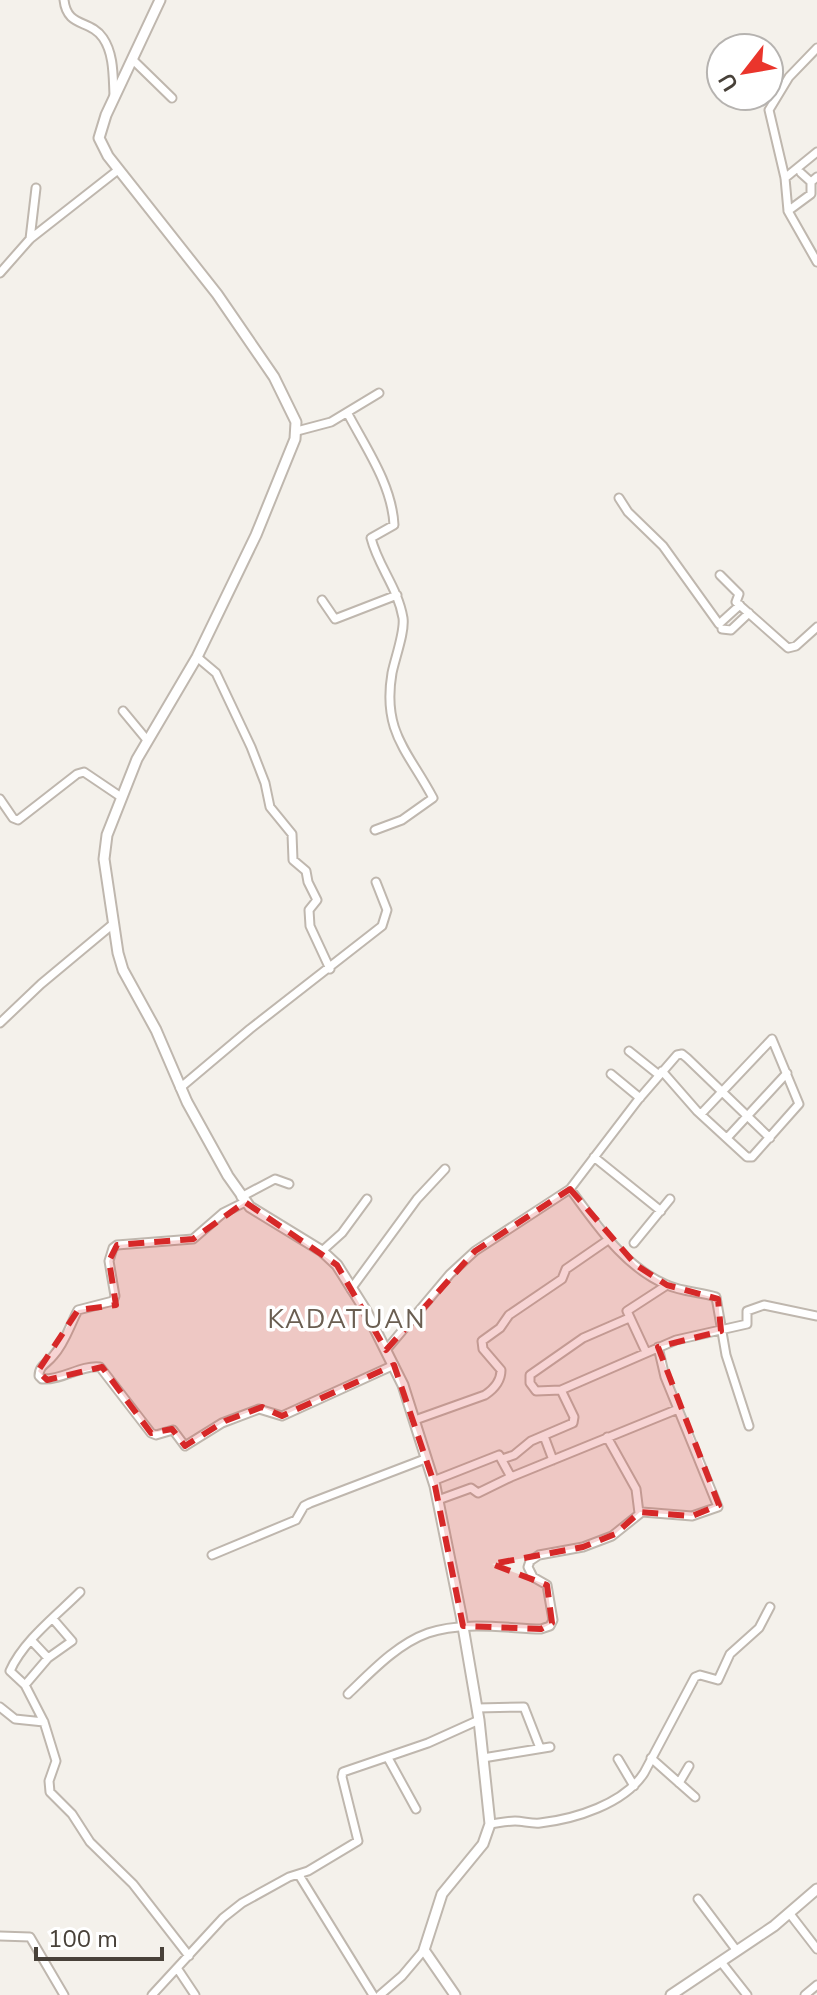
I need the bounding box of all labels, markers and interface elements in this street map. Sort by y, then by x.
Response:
north arrow [705,32,785,112]
text: U [712,67,746,96]
district label: KADATUAN [267,1302,427,1337]
scale bar [36,1911,162,1961]
text: 100 m [48,1923,118,1955]

